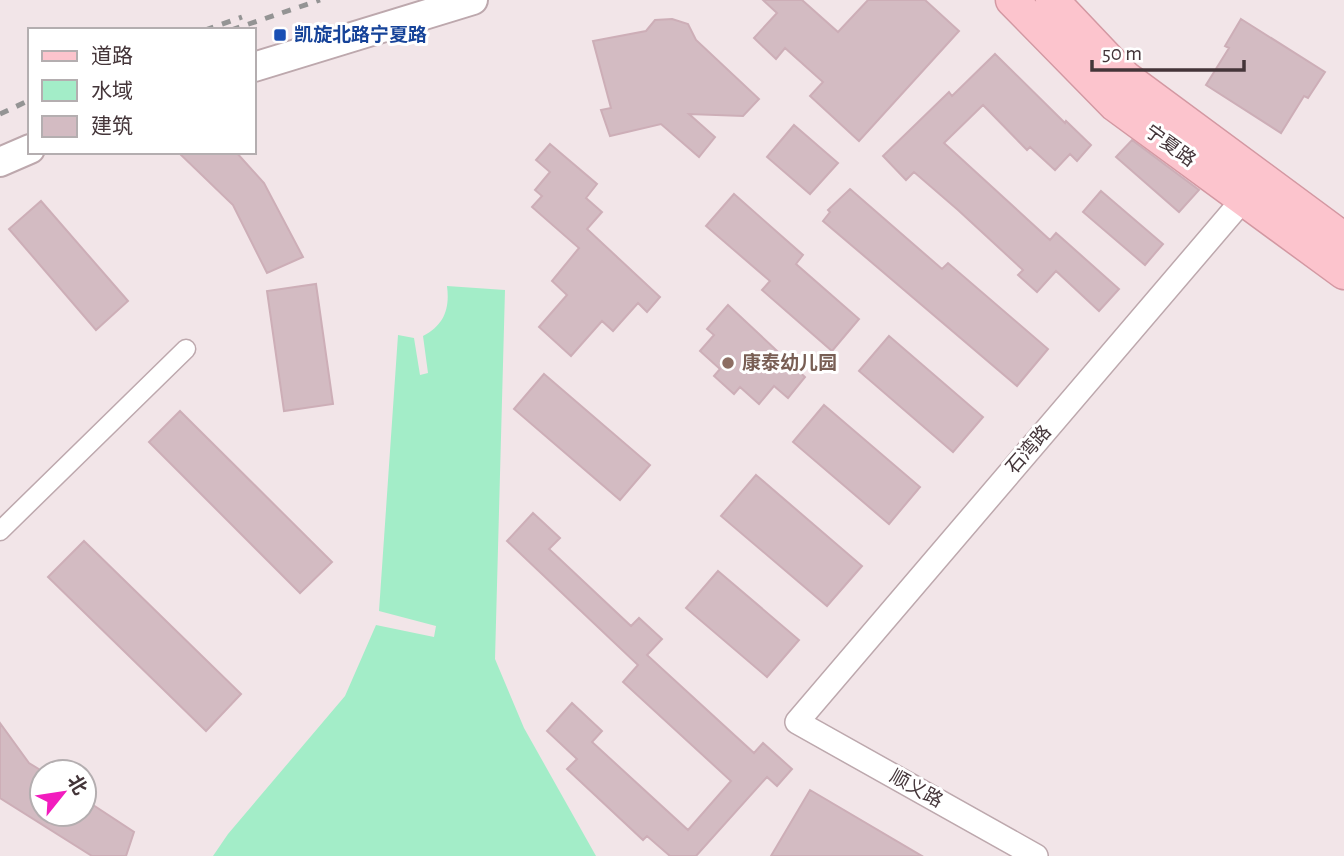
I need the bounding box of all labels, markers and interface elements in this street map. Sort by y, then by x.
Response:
place label: 凯旋北路宁夏路 [294,24,427,45]
marker: 凯旋北路宁夏路 [272,27,288,43]
legend [28,28,256,154]
scale bar [1092,28,1244,72]
text: 50 m [1102,43,1142,64]
text: 道路 [91,45,133,67]
text: 水域 [91,80,133,102]
text: 建筑 [91,115,133,137]
street label: 宁夏路 [1141,120,1200,170]
place label: 康泰幼儿园 [742,352,837,373]
marker: 康泰幼儿园 [720,355,736,371]
street label: 石湾路 [1002,421,1055,478]
north arrow [28,758,98,828]
street label: 顺义路 [886,765,947,811]
text: 北 [63,772,90,798]

